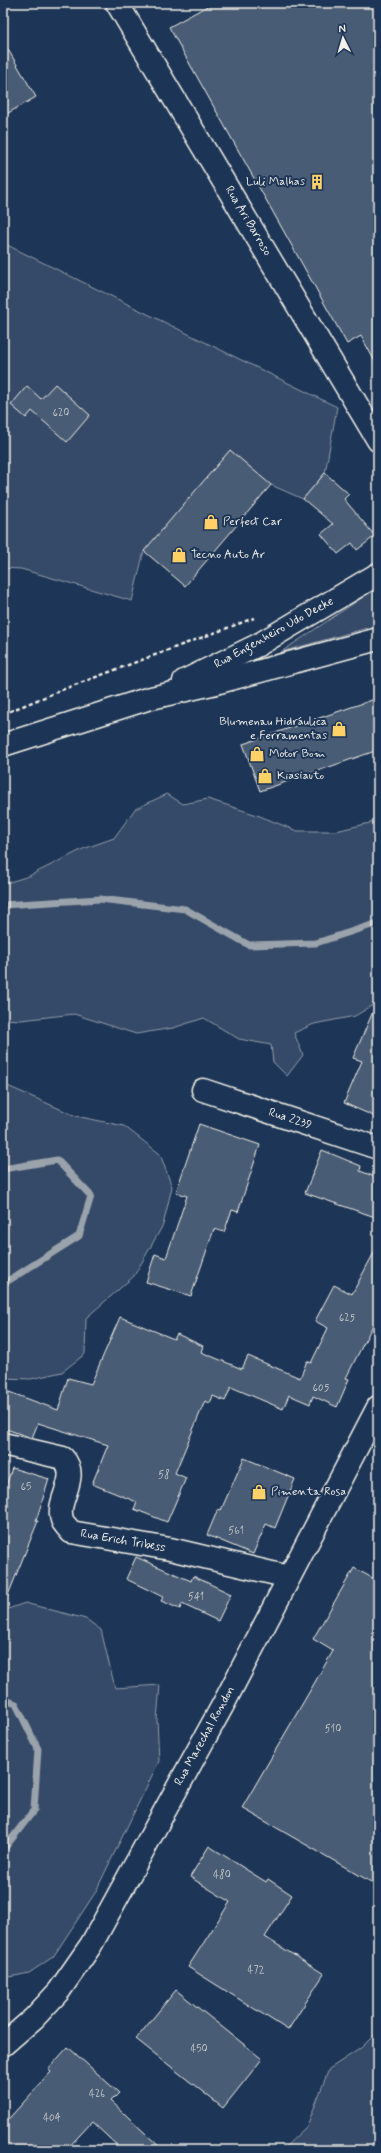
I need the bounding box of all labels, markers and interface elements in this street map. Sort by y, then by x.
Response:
north arrow [323,18,363,58]
text: N [338,22,346,36]
building icon: Luli Malhas [308,173,326,191]
place label: Luli Malhas [246,174,306,190]
street label: Rua Ari Barroso [221,183,275,259]
house number: 620 [53,407,69,420]
shop icon: Perfect Car [202,513,220,531]
place label: Perfect Car [223,514,282,530]
shop icon: Tecno Auto Ar [170,546,188,564]
place label: Tecno Auto Ar [191,547,265,563]
street label: Rua Engenheiro Udo Deeke [211,593,337,673]
place label: Blumenau Hidráulica e Ferramentas [219,714,328,744]
shop icon: Blumenau Hidráulica e Ferramentas [330,720,348,738]
shop icon: Motor Bom [248,745,266,763]
place label: Motor Bom [269,746,325,762]
shop icon: Kiasiauto [256,767,274,785]
place label: Kiasiauto [277,768,324,784]
street label: Rua 2239 [266,1105,314,1134]
house number: 625 [339,1312,355,1325]
house number: 605 [313,1382,330,1395]
house number: 58 [158,1468,170,1482]
house number: 65 [21,1481,31,1494]
shop icon: Pimenta Rosa [250,1483,268,1501]
place label: Pimenta Rosa [271,1484,346,1500]
house number: 561 [228,1525,244,1538]
street label: Rua Erich Tribess [79,1526,167,1556]
house number: 541 [188,1591,204,1604]
street label: Rua Marechal Rondon [171,1683,239,1789]
house number: 510 [325,1723,341,1736]
house number: 480 [213,1868,231,1882]
house number: 472 [248,1964,264,1977]
house number: 450 [190,2043,208,2056]
house number: 426 [89,2088,105,2101]
house number: 404 [43,2112,61,2125]

